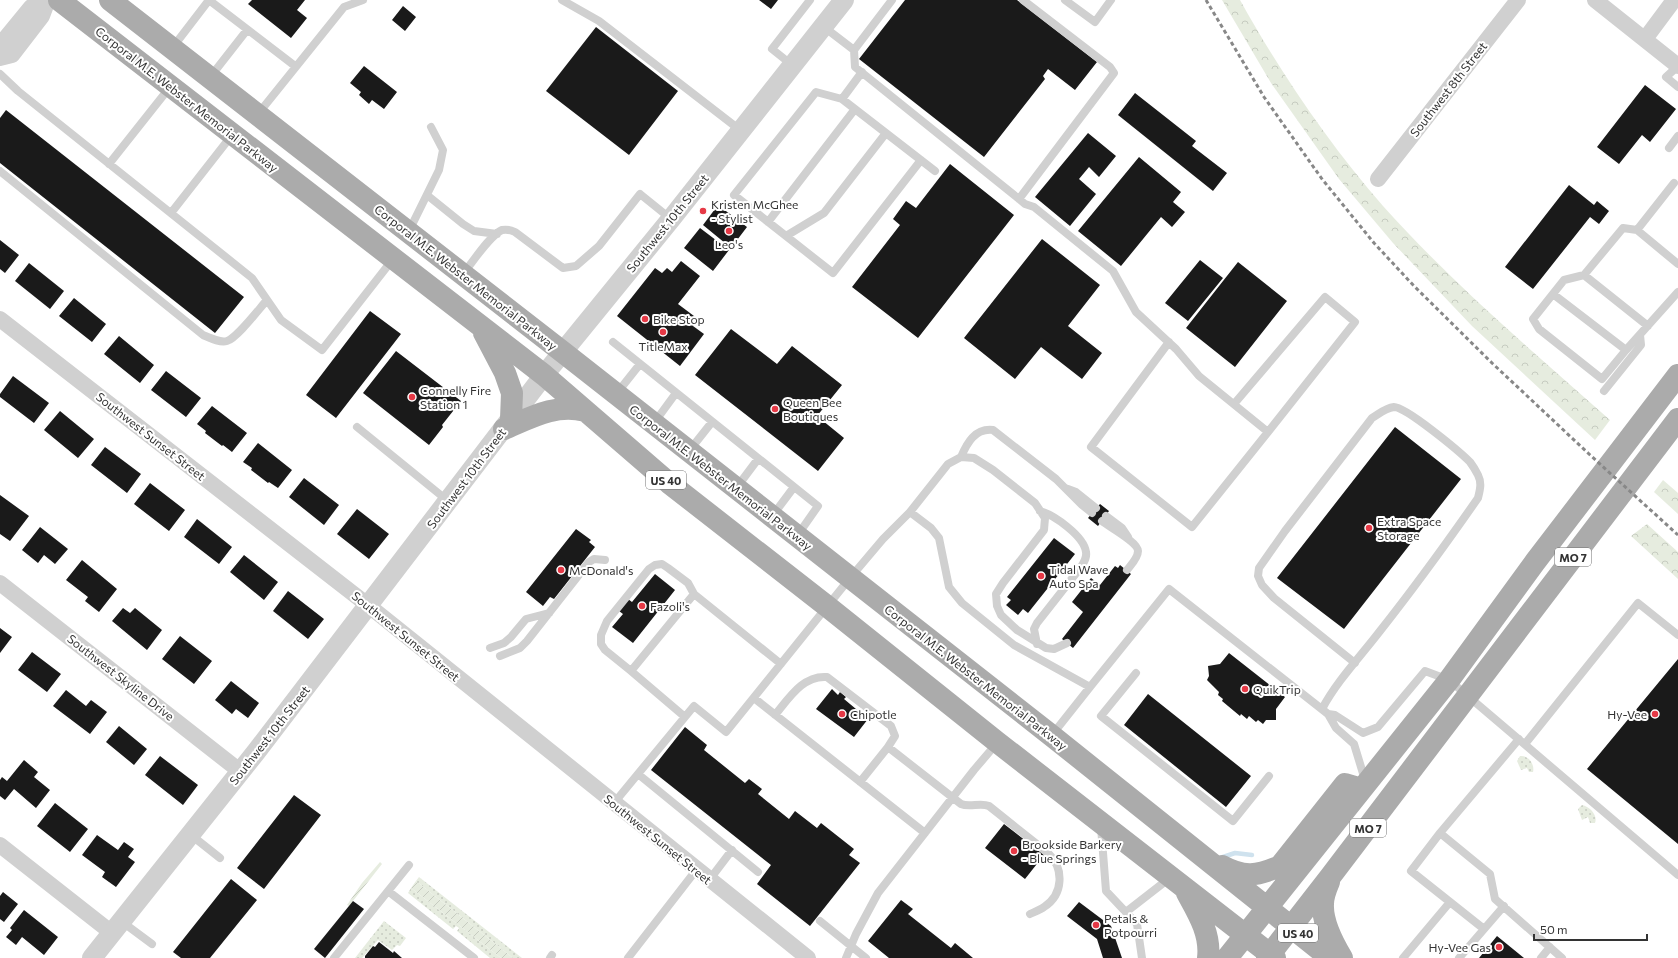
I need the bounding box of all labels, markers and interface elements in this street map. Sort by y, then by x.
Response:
street label: Corporal M.E. Webster Memorial Parkway [93,23,281,175]
street label: Southwest 8th Street [1407,39,1489,139]
street label: Southwest 10th Street [623,171,711,275]
place label: Kristen McGhee - Stylist [711,197,798,225]
street label: Corporal M.E. Webster Memorial Parkway [372,201,560,353]
marker: Kristen McGhee - Stylist [698,206,708,216]
marker: Leo's [724,226,734,236]
place label: Leo's [715,237,743,251]
place label: Bike Stop [653,312,705,326]
marker: Bike Stop [640,314,650,324]
marker: TitleMax [658,327,668,337]
place label: TitleMax [638,339,688,353]
place label: Connelly Fire Station 1 [420,383,491,411]
street label: Southwest Sunset Street [94,389,208,483]
marker: Connelly Fire Station 1 [407,392,417,402]
place label: Queen Bee Boutiques [783,395,842,423]
street label: Corporal M.E. Webster Memorial Parkway [627,401,815,553]
marker: Queen Bee Boutiques [770,404,780,414]
street label: Southwest 10th Street [424,425,508,531]
road number: US 40 [646,471,686,489]
place label: Extra Space Storage [1377,514,1441,542]
marker: Extra Space Storage [1364,523,1374,533]
road number: MO 7 [1555,548,1591,566]
place label: Tidal Wave Auto Spa [1049,562,1108,590]
place label: McDonald's [569,563,633,577]
marker: McDonald's [556,565,566,575]
marker: Tidal Wave Auto Spa [1036,571,1046,581]
street label: Southwest Sunset Street [349,588,463,684]
place label: Fazoli's [650,599,690,613]
marker: Fazoli's [637,601,647,611]
street label: Corporal M.E. Webster Memorial Parkway [882,601,1070,753]
street label: Southwest Skyline Drive [65,631,177,723]
place label: QuikTrip [1253,682,1301,696]
street label: Southwest 10th Street [226,683,312,787]
marker: QuikTrip [1240,684,1250,694]
place label: Chipotle [850,707,897,721]
place label: Hy-Vee [1607,707,1647,721]
marker: Chipotle [837,709,847,719]
marker: Hy-Vee [1650,709,1660,719]
street label: Southwest Sunset Street [601,791,715,887]
road number: MO 7 [1350,819,1386,837]
place label: Brookside Barkery - Blue Springs [1022,837,1122,865]
marker: Brookside Barkery - Blue Springs [1009,846,1019,856]
place label: Petals & Potpourri [1104,911,1157,939]
scale bar [1534,916,1647,942]
marker: Petals & Potpourri [1091,920,1101,930]
text: 50 m [1540,922,1568,936]
road number: US 40 [1278,924,1318,942]
place label: Hy-Vee Gas [1428,940,1491,954]
marker: Hy-Vee Gas [1494,942,1504,952]

